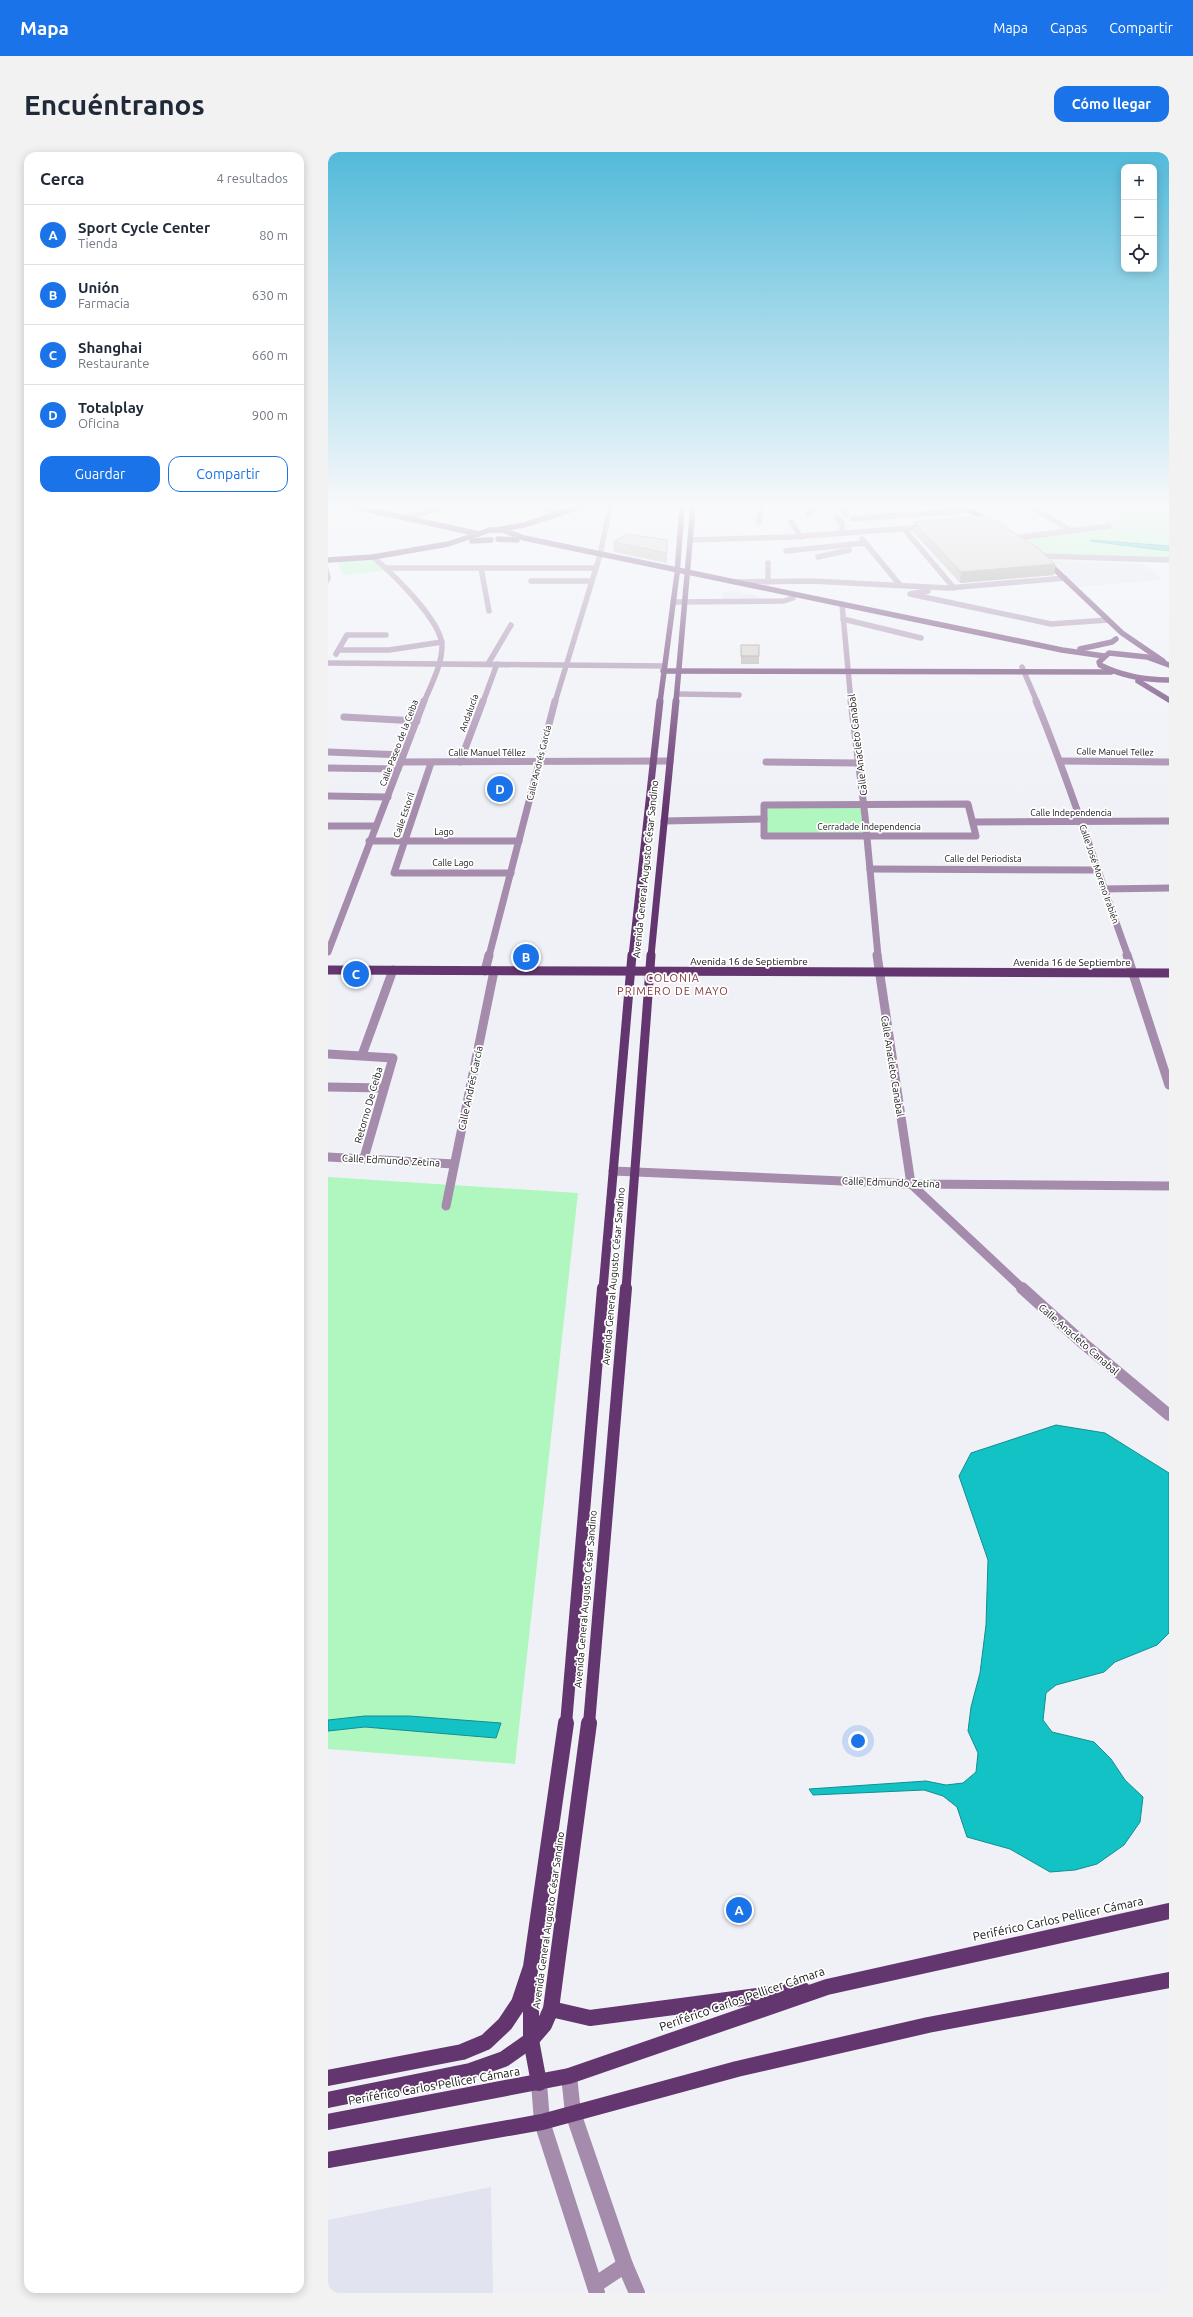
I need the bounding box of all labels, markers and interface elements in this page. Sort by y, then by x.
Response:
text: Mapa [20,17,69,39]
text: Mapa [993,20,1028,36]
text: Capas [1050,20,1087,36]
text: Compartir [1109,20,1173,36]
button: Cómo llegar [1054,86,1169,122]
text: Encuéntranos [24,89,205,120]
map controls [1121,164,1157,272]
button: + [1121,164,1157,200]
text: Cerca [40,169,85,188]
text: 4 resultados [217,171,288,185]
button: − [1121,200,1157,236]
text: Sport Cycle Center [78,219,210,236]
text: A [48,228,58,242]
text: 80 m [259,228,288,242]
text: Tienda [78,236,118,250]
button: locate [1121,236,1157,272]
text: Unión [78,279,119,296]
text: B [49,288,57,302]
text: 630 m [252,288,288,302]
text: Farmacia [78,296,130,310]
text: Shanghai [78,339,142,356]
text: C [49,348,57,362]
text: 660 m [252,348,288,362]
text: Restaurante [78,356,149,370]
text: Totalplay [78,399,144,416]
text: D [48,408,58,422]
text: 900 m [252,408,288,422]
text: Oficina [78,416,120,430]
button: Guardar [40,456,160,492]
button: Compartir [168,456,288,492]
street label: Andalucía [458,693,480,733]
street label: Calle Anacleto Canabal [846,693,869,796]
street label: Calle Paseo de la Ceiba [378,698,420,788]
street label: Calle Andrés García [525,724,553,802]
street label: Calle Manuel Tellez [1076,746,1154,758]
street label: Calle Manuel Téllez [448,748,526,758]
pin: D [487,774,513,804]
street label: Avenida General Augusto César Sandino [631,780,660,958]
street label: Calle Estoril [392,790,417,839]
street label: Calle Independencia [1030,808,1112,818]
street label: Cerradade Independencia [817,822,921,832]
street label: Calle José Moreno Irabién [1077,823,1121,925]
street label: Lago [434,827,454,837]
street label: Calle del Periodista [944,854,1022,864]
street label: Calle Lago [432,858,474,868]
pin: B [513,942,539,972]
street label: Avenida 16 de Septiembre [690,956,808,967]
street label: Avenida 16 de Septiembre [1013,957,1131,968]
pin: C [343,959,369,989]
district label: COLONIA PRIMERO DE MAYO [617,972,729,997]
street label: Calle Anacleto Canabal [879,1015,906,1118]
street label: Calle Andrés García [456,1045,485,1131]
street label: Retorno De Ceiba [352,1066,385,1145]
street label: Calle Edmundo Zetina [342,1152,440,1169]
street label: Calle Edmundo Zetina [842,1175,940,1190]
street label: Avenida General Augusto César Sandino [600,1186,627,1365]
street label: Calle Anacleto Canabal [1036,1302,1121,1377]
street label: Avenida General Augusto César Sandino [572,1509,599,1688]
your location [848,1731,868,1751]
street label: Avenida General Augusto César Sandino [531,1831,566,2009]
street label: Periférico Carlos Pellicer Cámara [971,1894,1144,1943]
pin: A [726,1895,752,1925]
street label: Periférico Carlos Pellicer Cámara [657,1964,826,2033]
street label: Periférico Carlos Pellicer Cámara [347,2064,521,2107]

